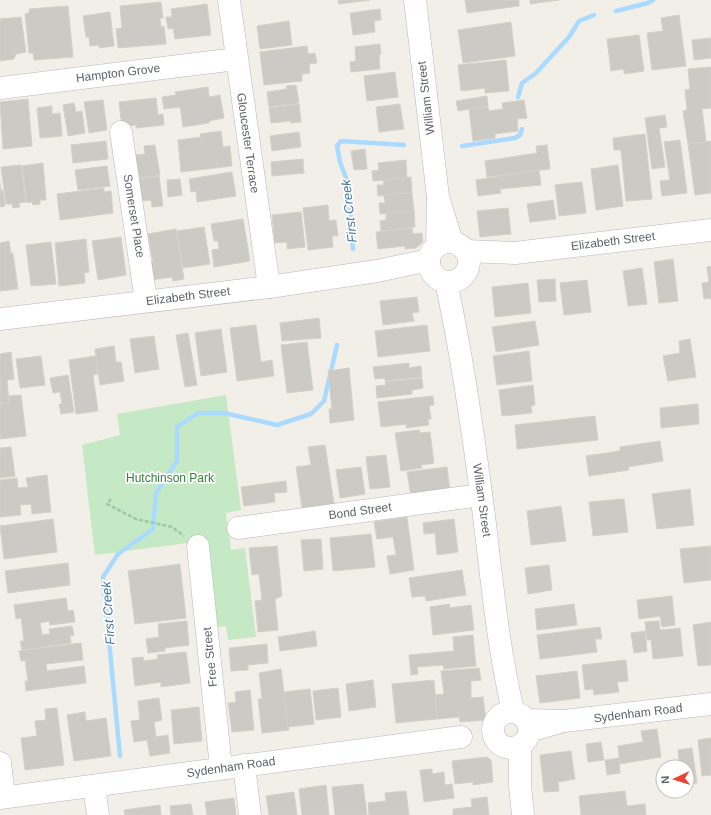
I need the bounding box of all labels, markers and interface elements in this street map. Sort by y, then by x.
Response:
street label: William Street [414,60,437,136]
street label: Hampton Grove [75,61,161,85]
street label: Gloucester Terrace [234,92,262,194]
street label: Somerset Place [120,173,148,259]
water label: First Creek [338,177,360,243]
street label: Elizabeth Street [570,229,657,253]
street label: Elizabeth Street [145,284,232,308]
street label: William Street [470,462,494,538]
park label: Hutchinson Park [126,471,215,485]
street label: Bond Street [328,500,393,522]
water label: First Creek [98,579,118,645]
street label: Free Street [200,626,220,688]
street label: Sydenham Road [593,701,683,725]
street label: Sydenham Road [186,754,276,780]
north arrow [655,759,695,799]
text: N [659,775,671,784]

